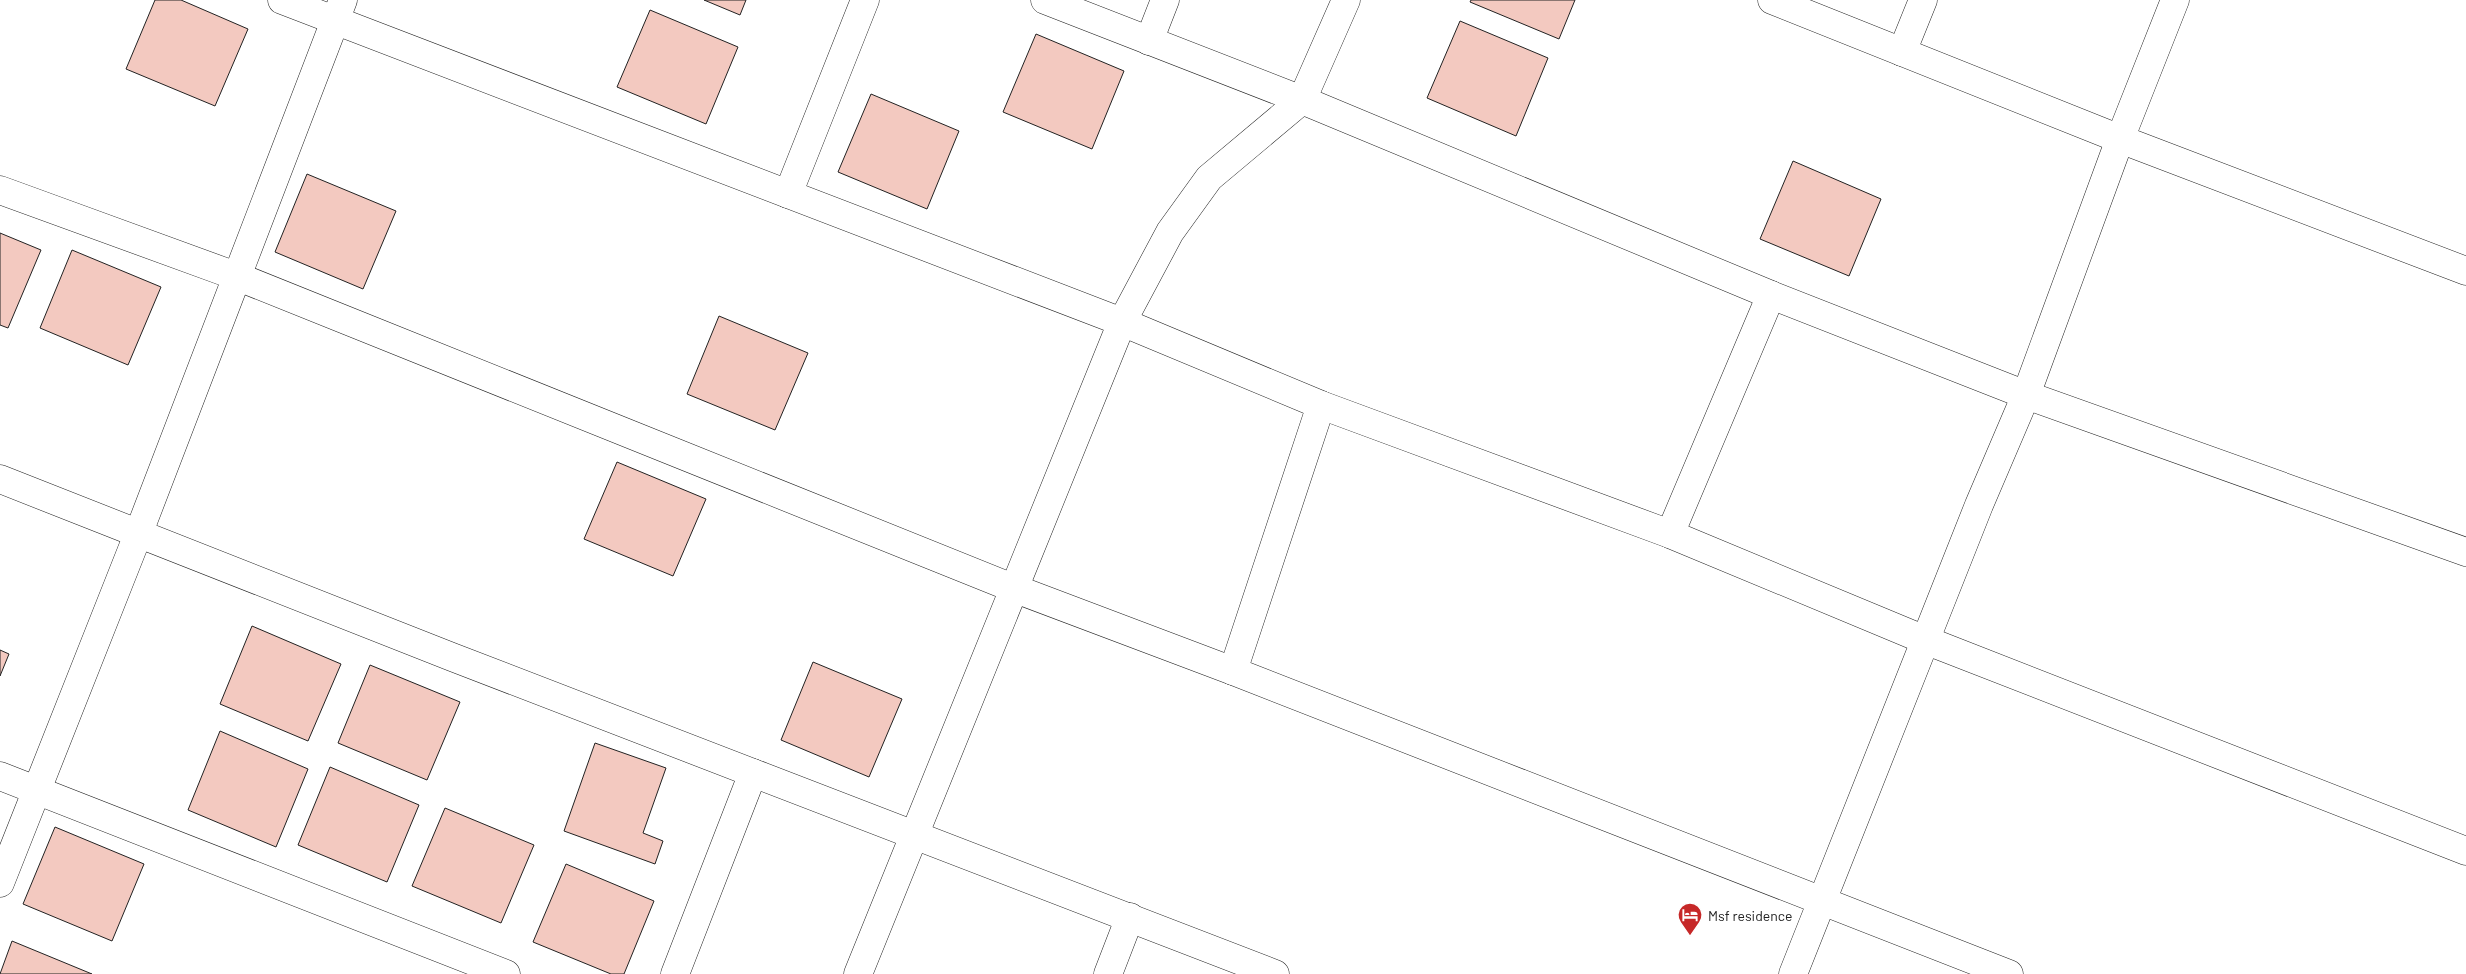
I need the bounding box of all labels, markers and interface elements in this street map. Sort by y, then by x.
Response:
hotel icon: Msf residence [1677,902,1703,936]
place label: Msf residence [1708,907,1792,924]

